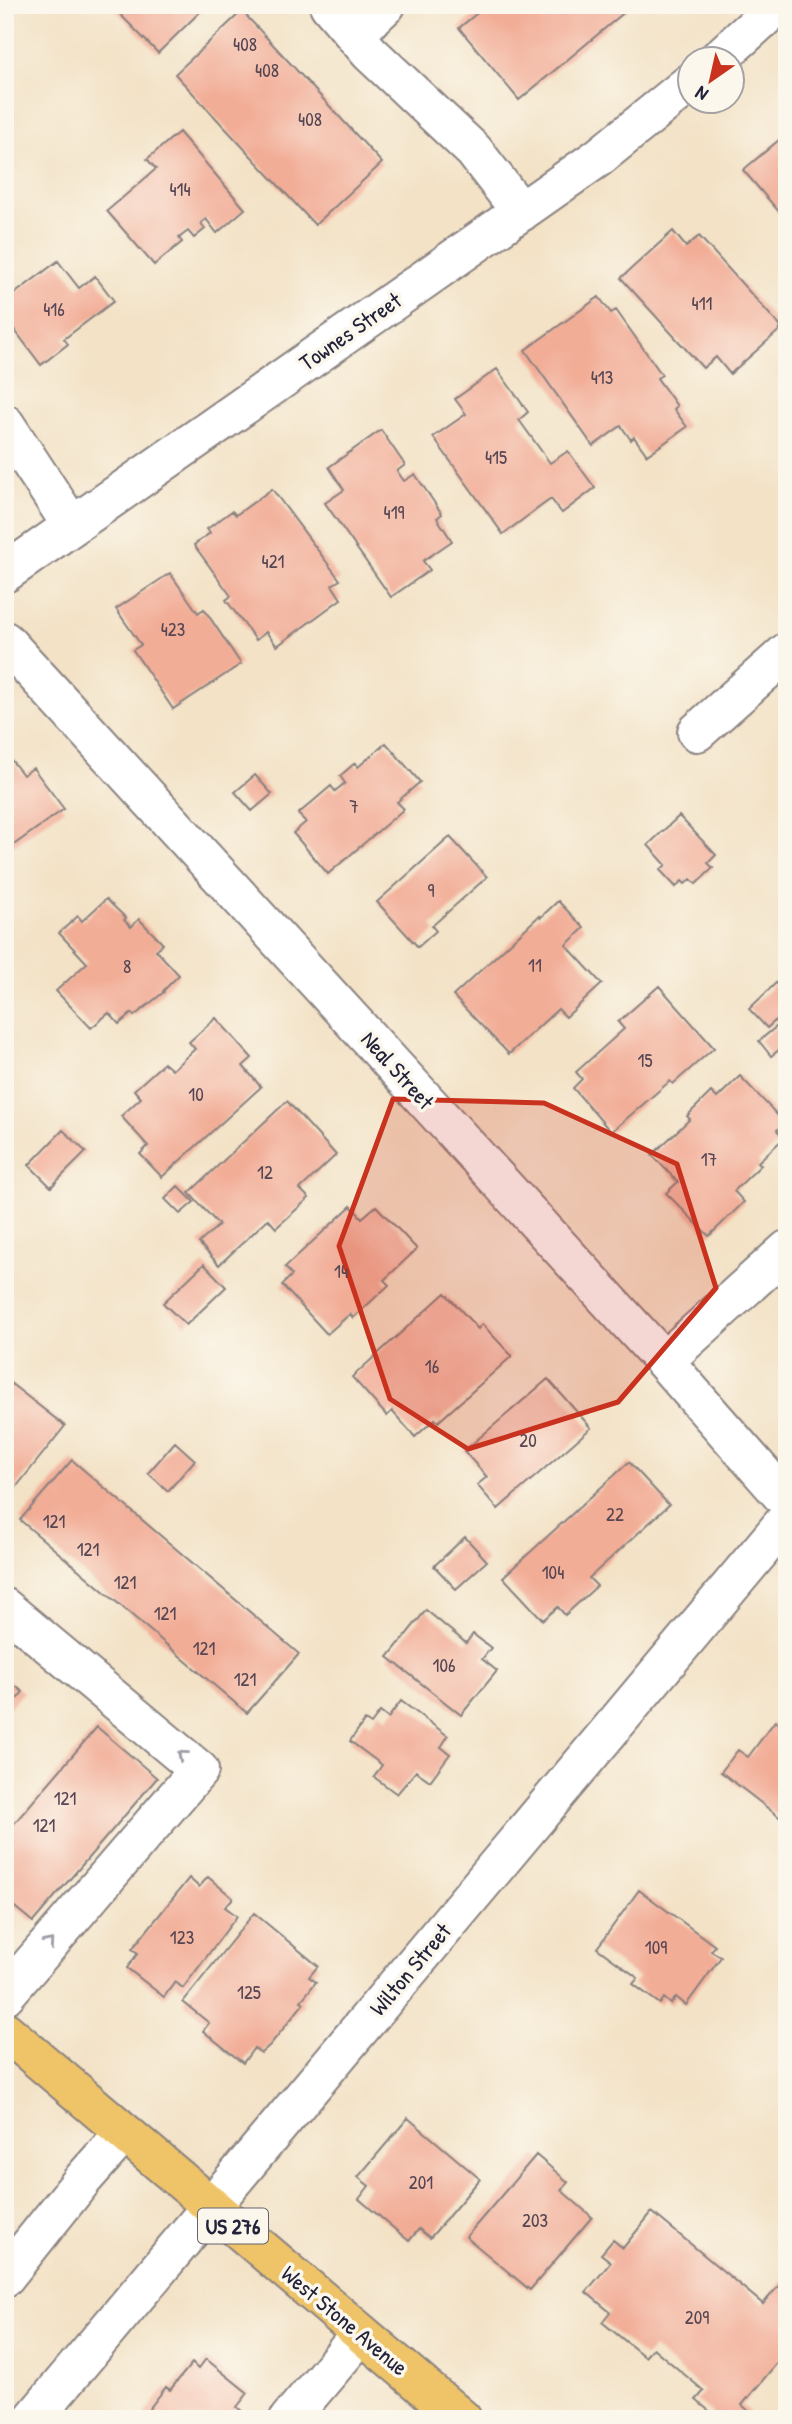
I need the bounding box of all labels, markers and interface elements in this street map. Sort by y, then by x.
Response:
house number: 408 [233,31,257,57]
north arrow [676,46,746,116]
house number: 408 [255,57,279,83]
text: N [690,80,713,108]
house number: 408 [298,106,322,132]
house number: 414 [169,176,191,202]
street label: Townes Street [293,284,408,378]
house number: 411 [692,290,713,316]
house number: 416 [43,296,65,322]
house number: 413 [591,364,613,390]
house number: 415 [485,444,507,470]
house number: 419 [384,499,405,525]
house number: 421 [262,548,285,574]
house number: 423 [161,616,185,642]
house number: 7 [349,793,359,819]
house number: 9 [428,877,435,903]
house number: 11 [528,952,542,978]
house number: 8 [123,953,131,979]
street label: Neal Street [355,1024,442,1117]
house number: 15 [638,1047,652,1073]
house number: 10 [188,1081,204,1107]
house number: 17 [701,1146,717,1172]
house number: 12 [257,1159,273,1185]
house number: 14 [334,1258,348,1284]
house number: 16 [425,1353,439,1379]
house number: 20 [519,1427,537,1453]
house number: 22 [606,1501,624,1527]
house number: 121 [43,1508,65,1534]
house number: 121 [77,1536,99,1562]
house number: 104 [542,1559,564,1585]
house number: 121 [114,1569,136,1595]
house number: 121 [154,1600,176,1626]
house number: 121 [193,1635,215,1661]
house number: 106 [433,1652,456,1678]
house number: 121 [234,1666,256,1692]
one-way arrow [177,1751,190,1763]
house number: 121 [54,1785,76,1811]
house number: 121 [33,1812,55,1838]
street label: Wilton Street [362,1915,459,2022]
house number: 123 [170,1924,194,1950]
house number: 109 [645,1934,667,1960]
one-way arrow [41,1938,53,1951]
house number: 125 [237,1979,261,2005]
house number: 201 [409,2169,433,2195]
house number: 203 [522,2207,548,2233]
road number: US 276 [198,2208,268,2244]
street label: West Stone Avenue [275,2258,415,2382]
house number: 209 [685,2304,709,2330]

